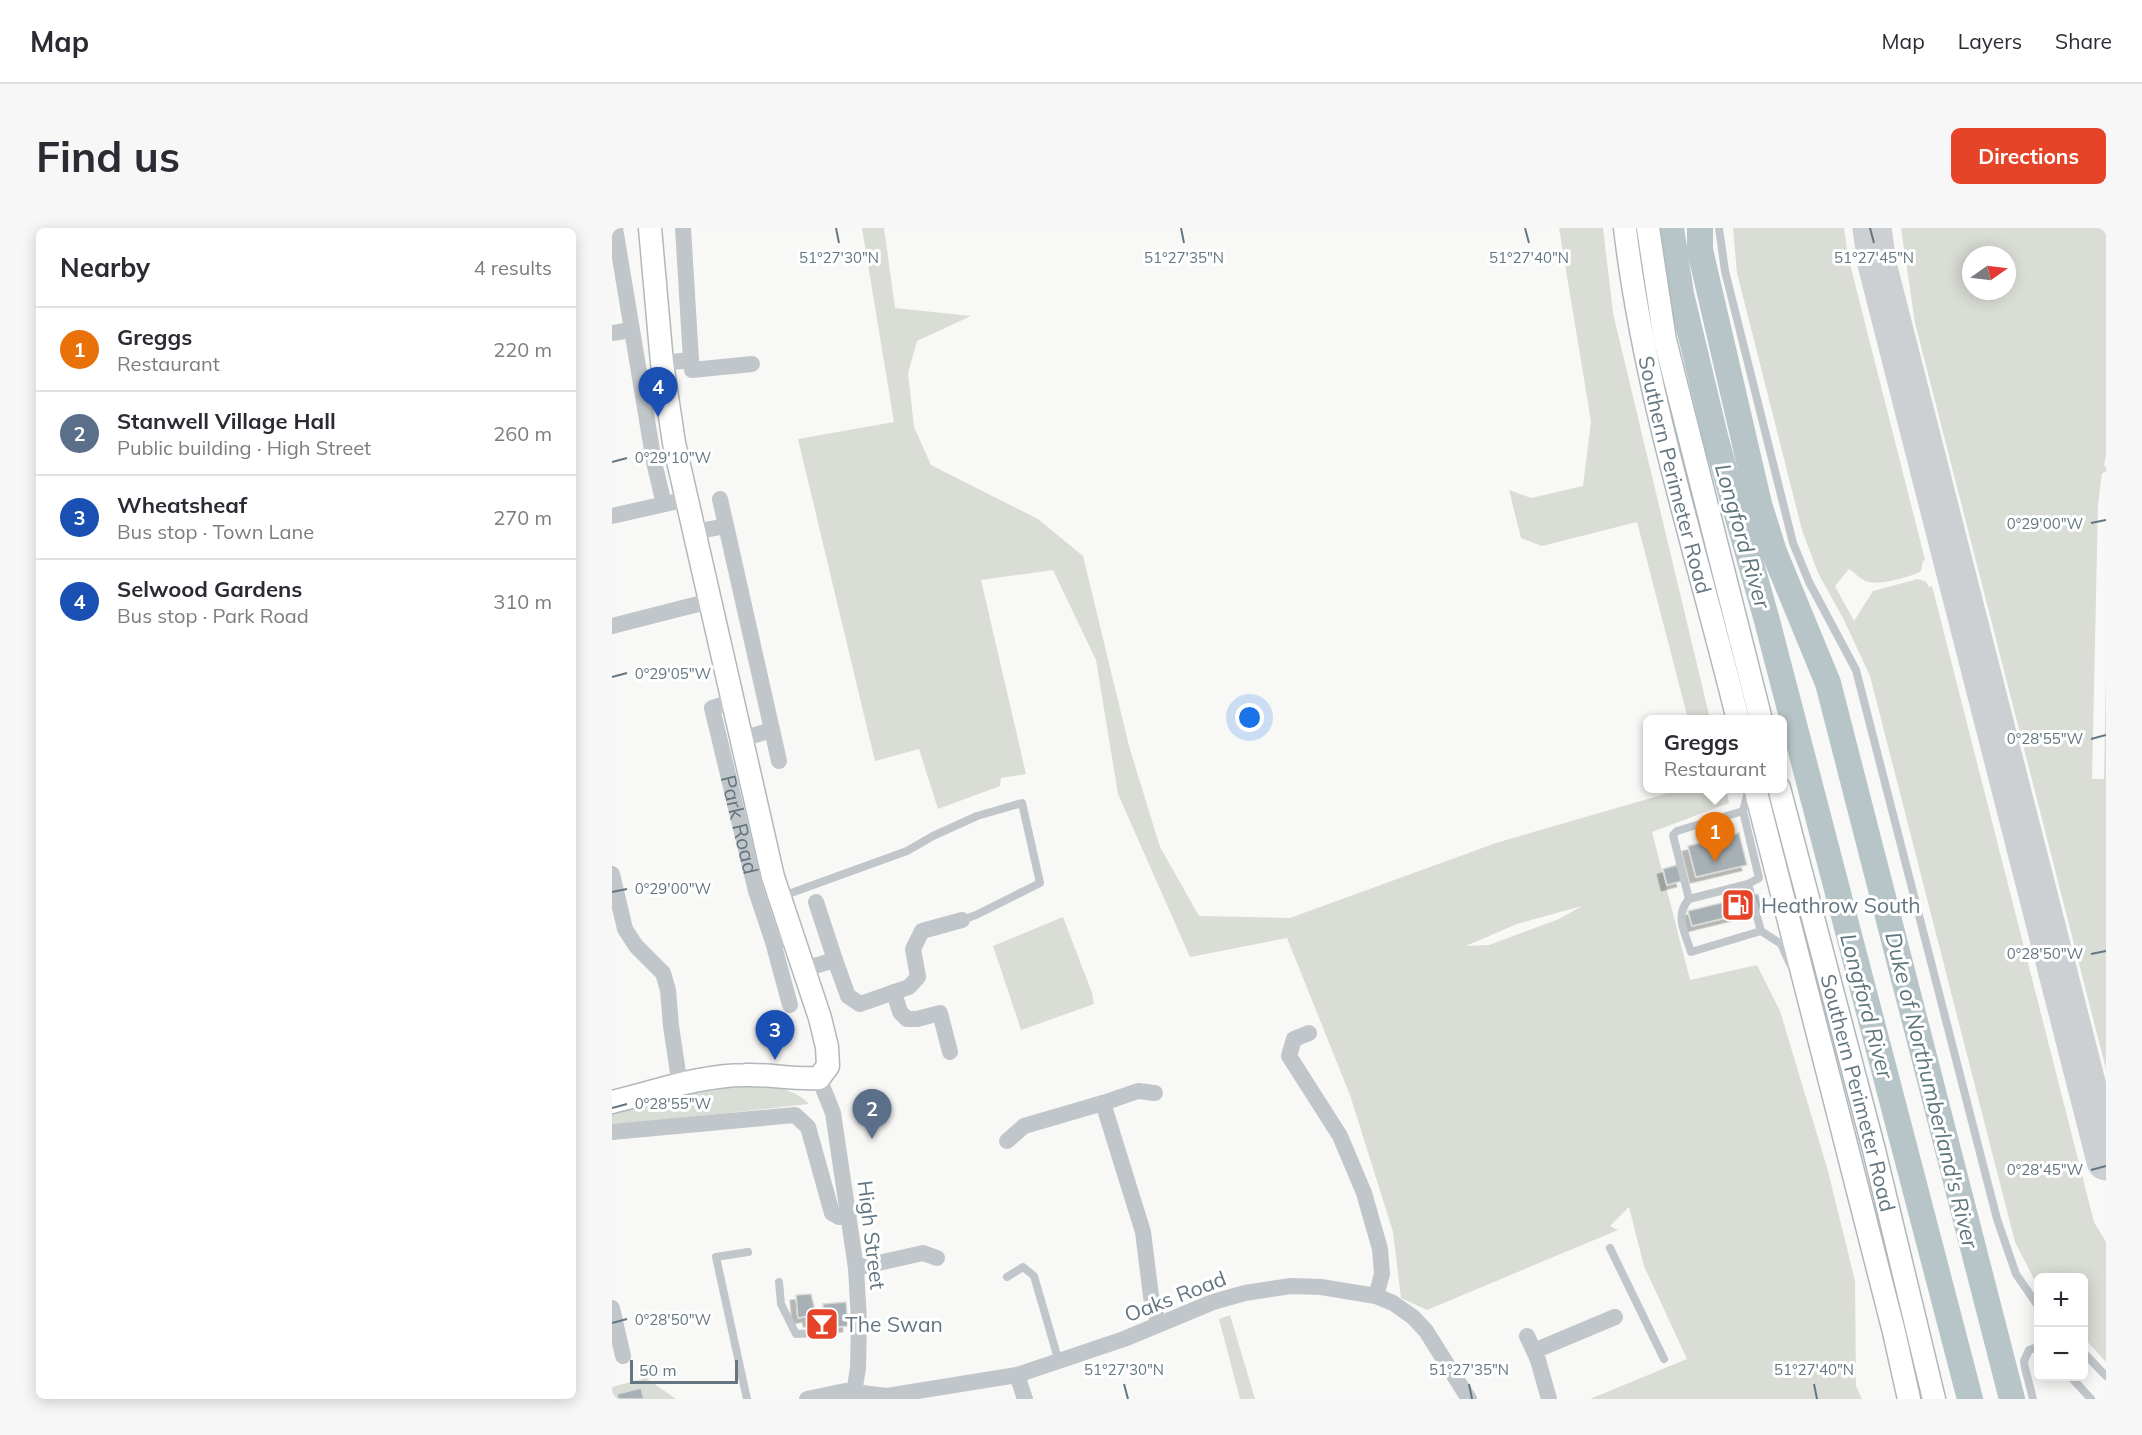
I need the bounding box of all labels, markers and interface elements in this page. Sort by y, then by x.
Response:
text: Map [30,24,89,59]
text: Map [1882,28,1925,54]
text: Layers [1958,28,2022,54]
text: Share [2055,28,2112,54]
button: Directions [1951,128,2106,184]
text: Find us [36,130,180,183]
north arrow [1962,246,2016,300]
text: 51°27'30"N [799,248,879,267]
text: 51°27'35"N [1144,248,1224,267]
text: 51°27'40"N [1489,248,1569,267]
text: 51°27'45"N [1834,248,1914,267]
text: Nearby [60,251,150,284]
text: 4 results [474,255,552,280]
text: Greggs [117,323,192,351]
text: 1 [74,337,86,362]
text: 220 m [493,337,552,362]
text: Restaurant [117,351,220,376]
street label: Southern Perimeter Road [1633,353,1718,596]
pin: 4 [638,368,678,417]
text: Stanwell Village Hall [117,407,336,435]
text: 2 [74,421,86,446]
text: 260 m [493,421,552,446]
text: Public building · High Street [117,435,371,460]
text: 0°29'10"W [635,448,712,467]
water label: Longford River [1709,461,1777,612]
text: Wheatsheaf [117,491,247,519]
text: 3 [74,505,86,530]
text: 270 m [493,505,552,530]
text: 0°29'00"W [2007,514,2084,533]
text: Bus stop · Town Lane [117,519,314,544]
text: Selwood Gardens [117,575,302,603]
text: 4 [74,589,86,614]
text: 310 m [493,589,552,614]
text: Bus stop · Park Road [117,603,309,628]
text: 0°29'05"W [635,664,712,683]
your location [1235,703,1264,732]
popup [1643,715,1787,793]
text: Greggs [1664,728,1739,756]
text: 0°28'55"W [2007,729,2084,748]
text: Restaurant [1664,756,1766,781]
street label: Park Road [716,772,764,877]
pin: 1 [1696,812,1734,862]
text: 0°29'00"W [635,879,712,898]
fuel station icon: Heathrow South [1720,887,1756,923]
place label: Heathrow South [1761,892,1921,918]
water label: Duke of Northumberland's River [1879,929,1985,1252]
water label: Longford River [1834,930,1900,1083]
text: 0°28'50"W [2007,944,2084,963]
street label: Southern Perimeter Road [1815,971,1901,1214]
pin: 3 [756,1010,794,1060]
pin: 2 [852,1090,892,1139]
text: 0°28'55"W [635,1094,712,1113]
text: 0°28'45"W [2007,1160,2084,1179]
street label: High Street [852,1179,892,1291]
street label: Oaks Road [1120,1265,1230,1327]
map controls [2034,1273,2088,1381]
button: + [2034,1273,2088,1327]
bar icon: The Swan [804,1306,840,1342]
text: 0°28'50"W [635,1310,712,1329]
place label: The Swan [845,1311,943,1337]
button: − [2034,1327,2088,1381]
scale bar [630,1357,738,1384]
text: 50 m [639,1360,676,1380]
text: 51°27'30"N [1084,1360,1164,1379]
text: 51°27'35"N [1429,1360,1509,1379]
text: 51°27'40"N [1774,1360,1854,1379]

